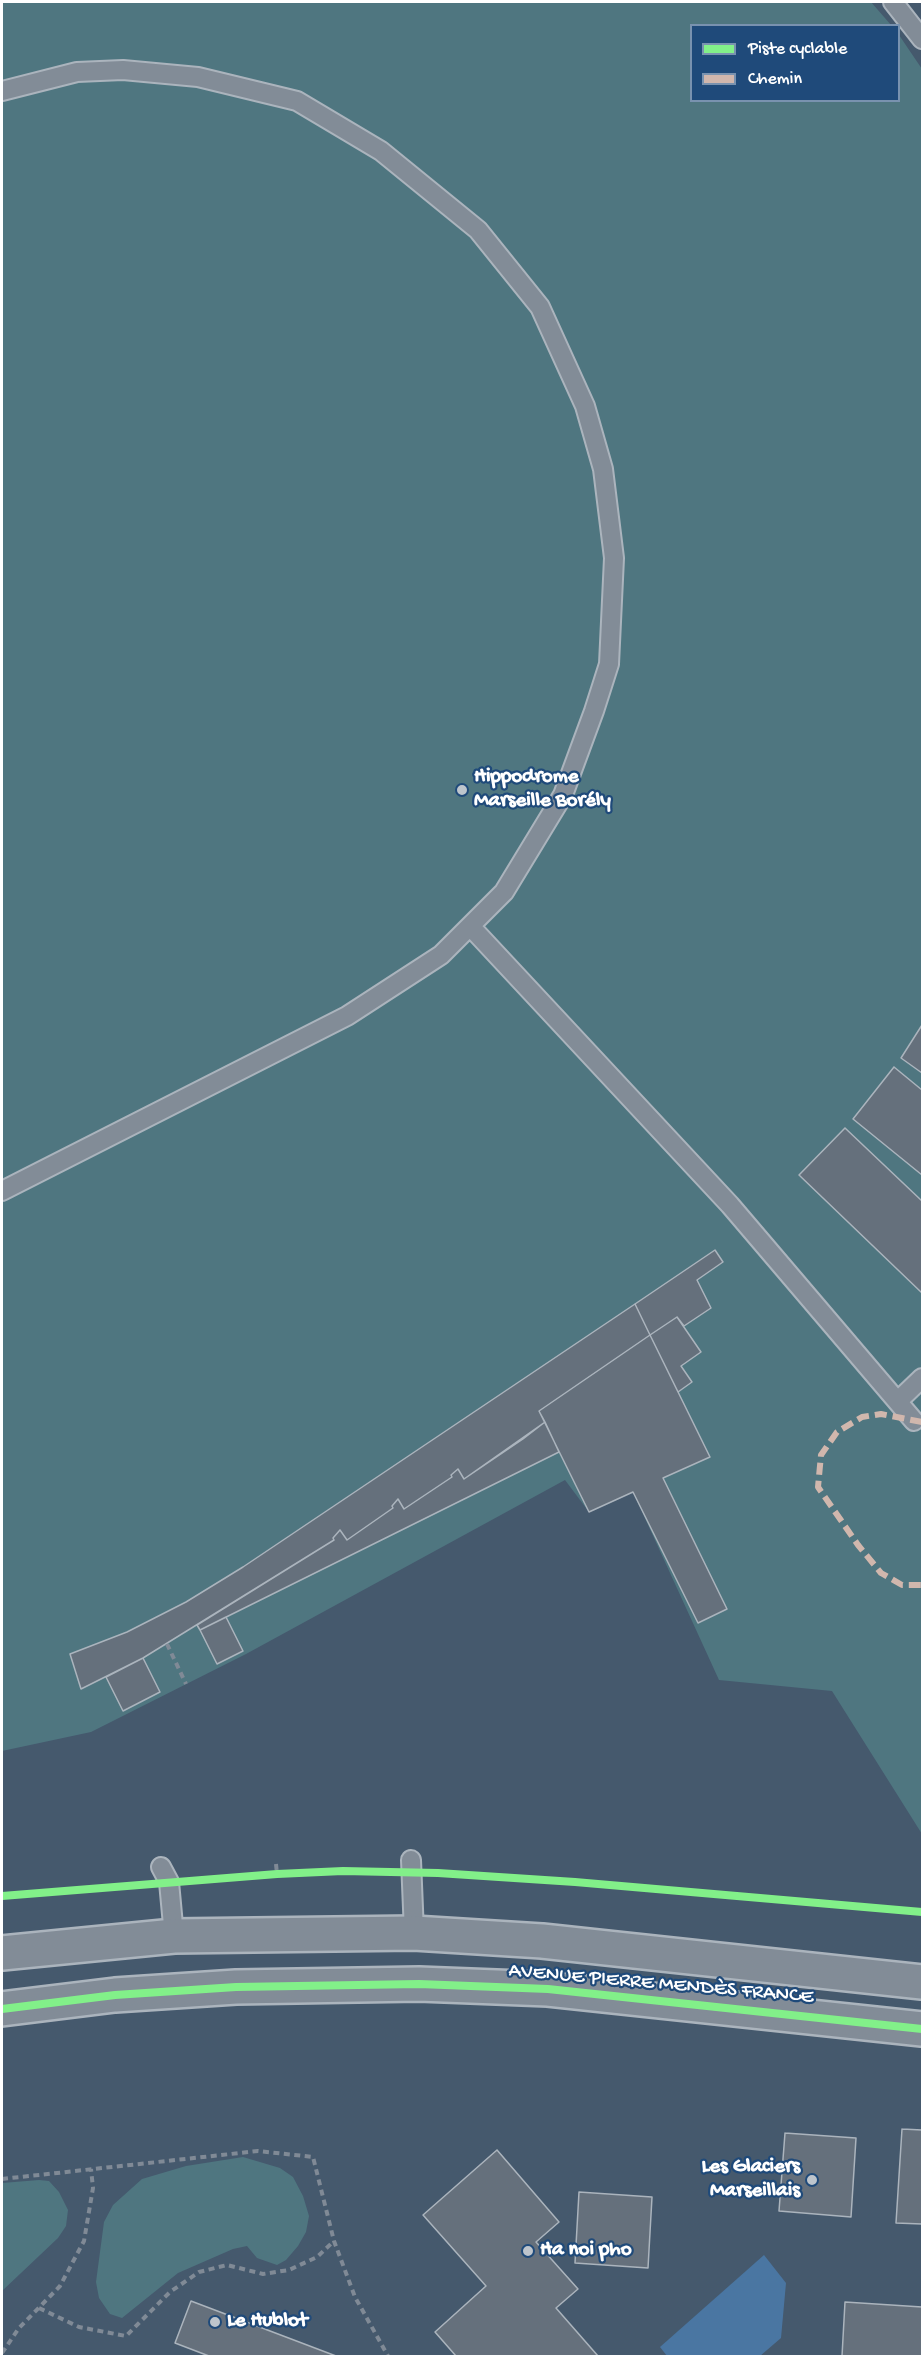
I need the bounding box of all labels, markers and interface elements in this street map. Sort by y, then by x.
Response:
legend [690,24,900,102]
text: Piste cyclable [748,39,847,60]
text: Chemin [748,69,802,90]
place label: Hippodrome Marseille Borély [474,765,611,815]
marker: Hippodrome Marseille Borély [455,783,469,797]
street label: AVENUE PIERRE MENDÈS FRANCE [507,1959,815,2011]
place label: Les Glaciers Marseillais [702,2155,800,2205]
marker: Les Glaciers Marseillais [805,2173,819,2187]
place label: Ha noi pho [540,2238,632,2264]
marker: Ha noi pho [521,2244,535,2258]
place label: Le Hublot [227,2309,308,2335]
marker: Le Hublot [208,2315,222,2329]

